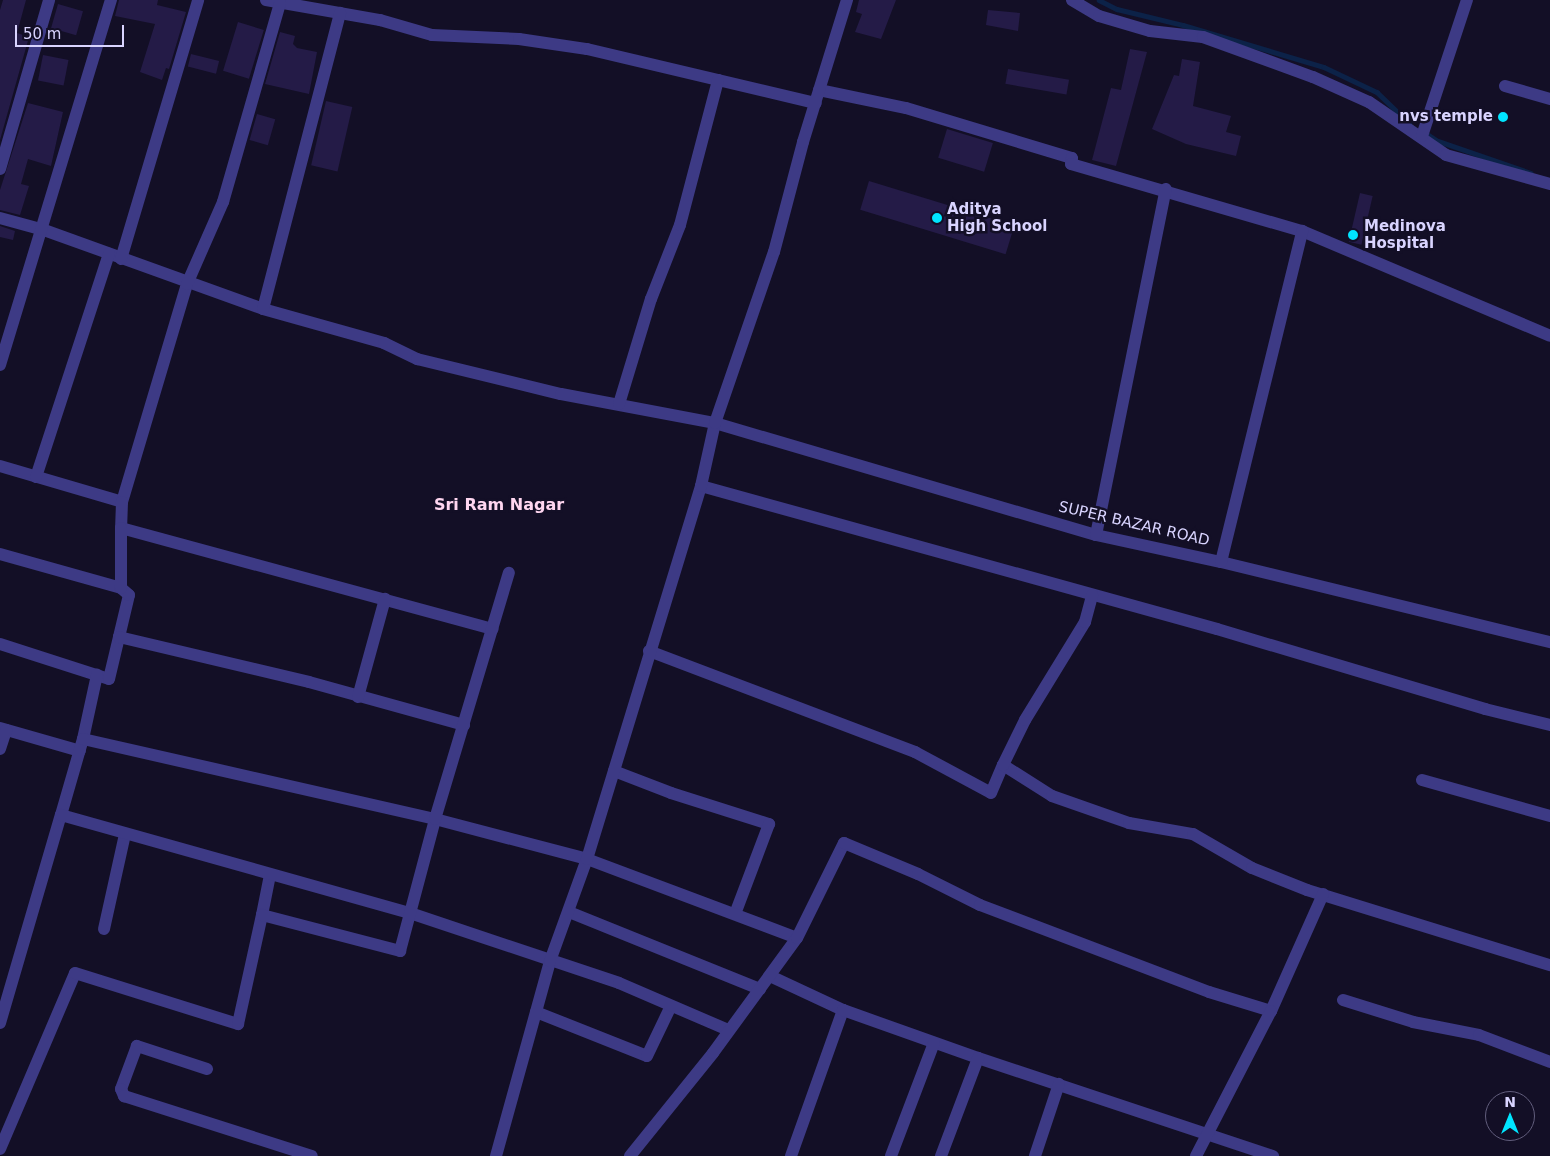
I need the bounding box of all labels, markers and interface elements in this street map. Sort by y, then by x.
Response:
scale bar [18,15,126,47]
text: 50 m [23,25,61,43]
place label: nvs temple [1399,108,1493,126]
marker: nvs temple [1497,111,1509,123]
place label: Aditya High School [947,200,1047,235]
marker: Aditya High School [931,212,943,224]
place label: Medinova Hospital [1364,217,1446,252]
marker: Medinova Hospital [1346,228,1360,242]
district label: Sri Ram Nagar [434,495,564,515]
street label: SUPER BAZAR ROAD [1057,498,1211,550]
north arrow [1485,1091,1535,1141]
text: N [1504,1094,1516,1110]

